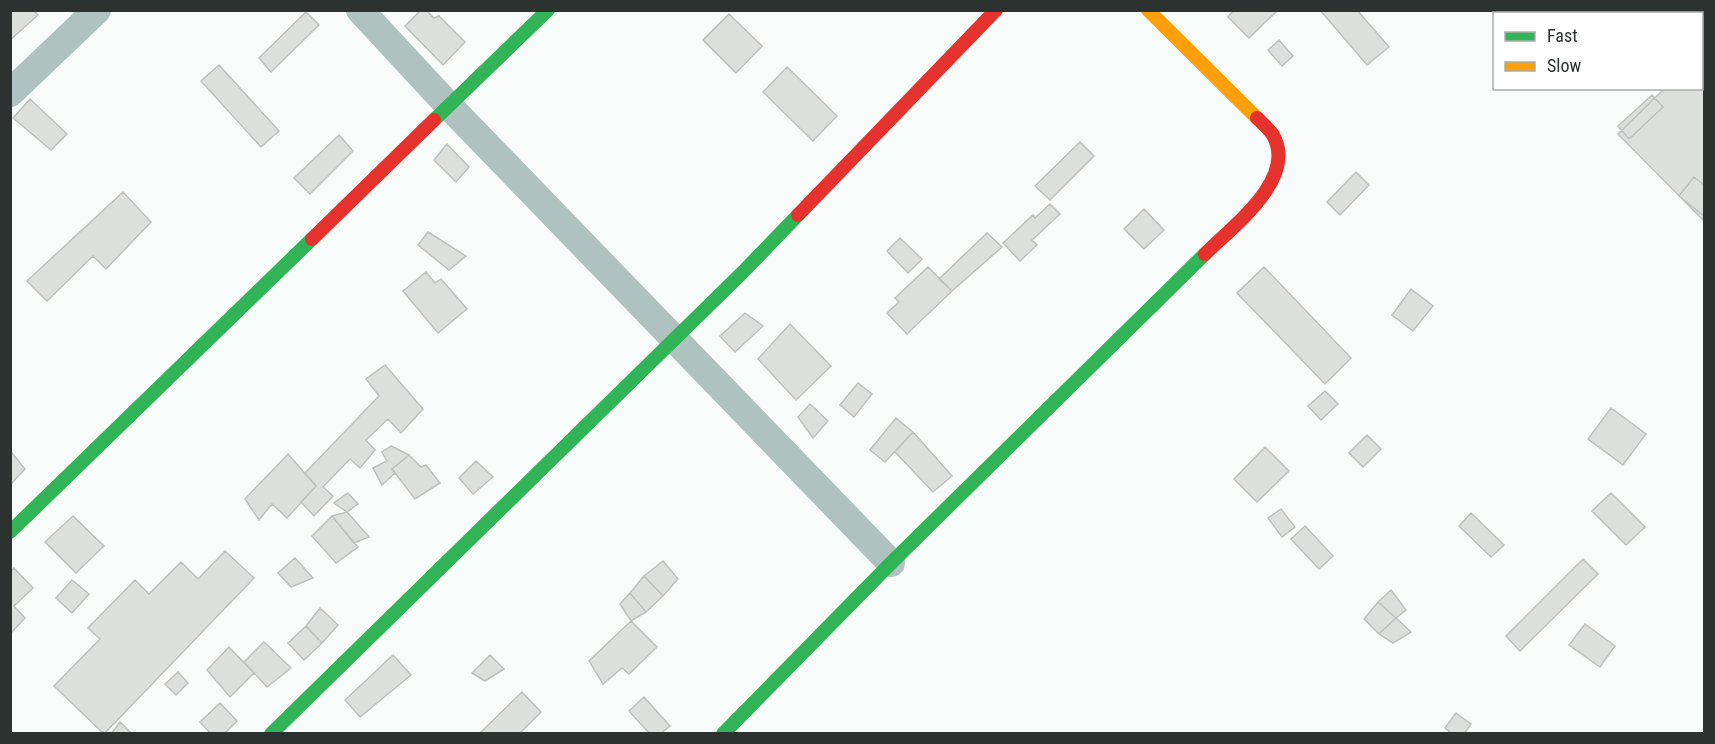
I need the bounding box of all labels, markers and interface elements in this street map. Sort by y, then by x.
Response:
legend [1493,12,1703,90]
text: Fast [1547,25,1578,46]
text: Slow [1547,55,1582,76]

